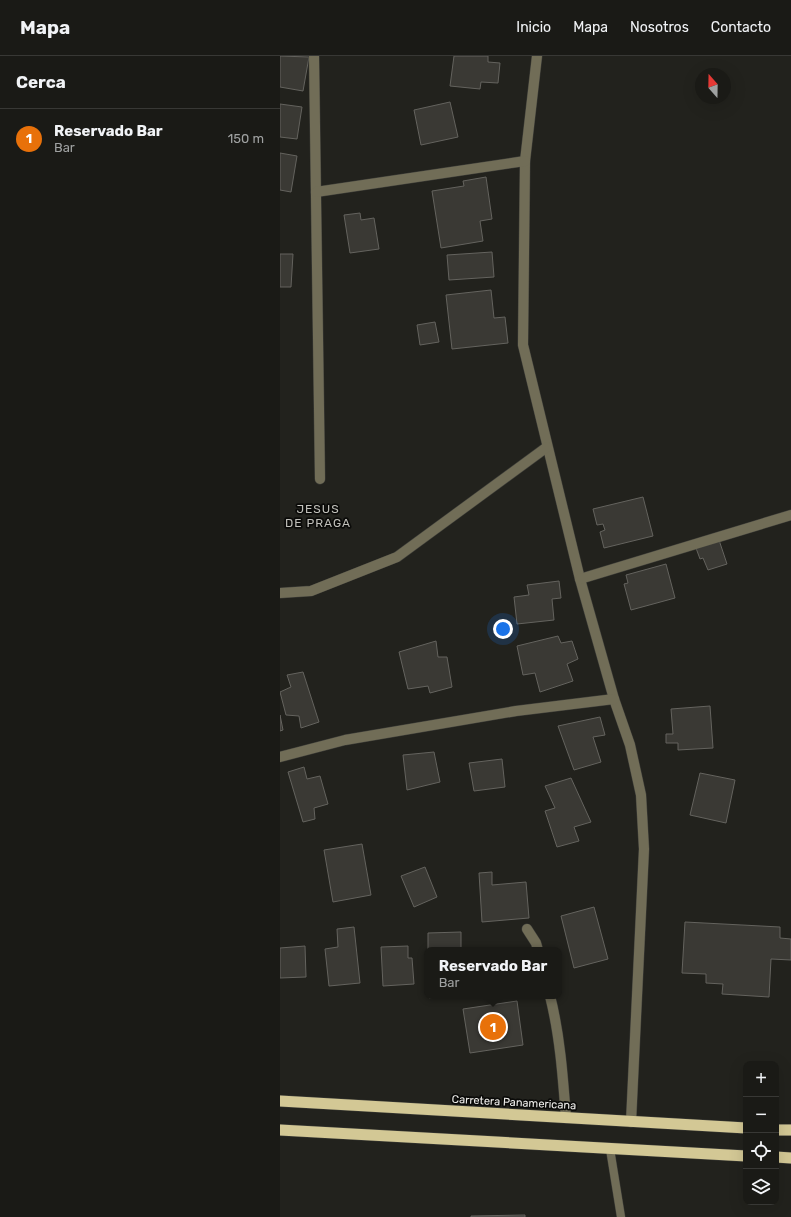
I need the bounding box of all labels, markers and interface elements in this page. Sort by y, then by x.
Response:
text: Mapa [20,16,70,39]
text: Inicio [516,19,551,36]
text: Mapa [573,19,608,36]
text: Nosotros [630,19,689,36]
text: Contacto [711,19,771,36]
north arrow [695,68,731,104]
text: Cerca [16,72,66,92]
text: Reservado Bar [54,122,163,140]
text: 1 [26,131,32,146]
text: 150 m [228,131,264,146]
text: Bar [54,140,75,155]
district label: JESUS DE PRAGA [285,502,351,530]
your location [493,619,513,639]
popup [424,947,562,999]
text: Reservado Bar [439,957,547,975]
text: Bar [439,975,459,990]
pin: 1 [480,1012,506,1042]
map controls [743,1061,779,1205]
button: + [743,1061,779,1097]
street label: Carretera Panamericana [451,1093,576,1112]
button: − [743,1097,779,1133]
button: locate [743,1133,779,1169]
button: layers [743,1169,779,1205]

